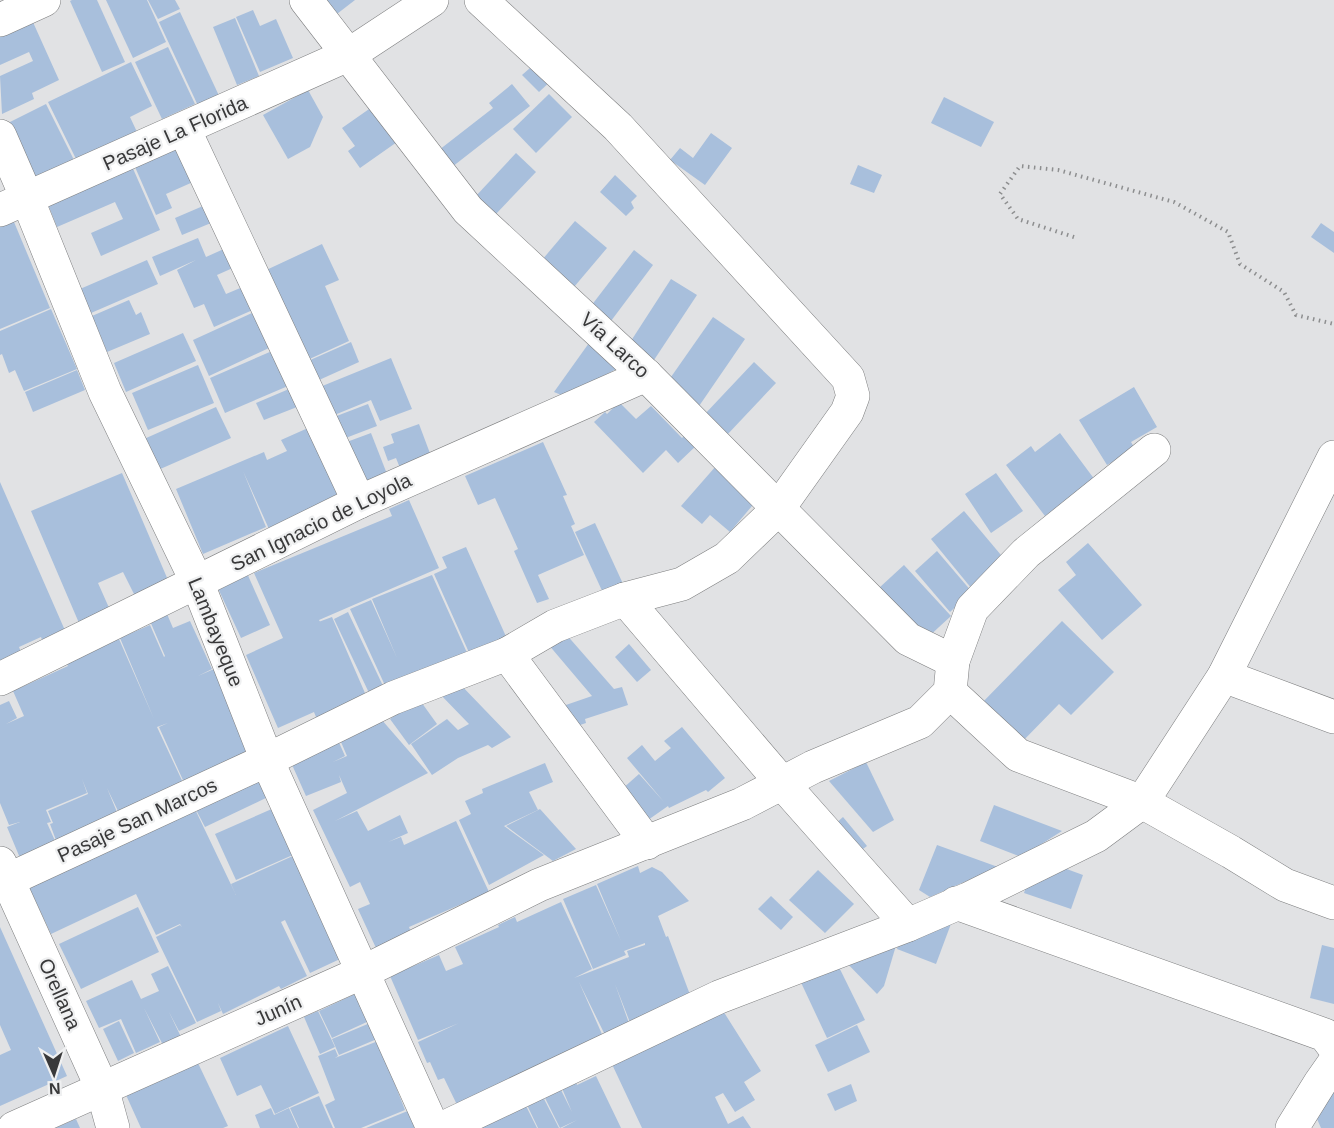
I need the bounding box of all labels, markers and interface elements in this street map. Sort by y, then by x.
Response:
street label: Pasaje La Florida [99,91,251,175]
street label: Vía Larco [576,308,654,382]
street label: San Ignacio de Loyola [227,468,416,575]
street label: Lambayeque [184,574,248,690]
street label: Pasaje San Marcos [54,773,220,867]
street label: Orellana [35,955,86,1034]
street label: Junín [251,990,305,1030]
north arrow [24,1044,84,1104]
text: N [49,1080,61,1097]

